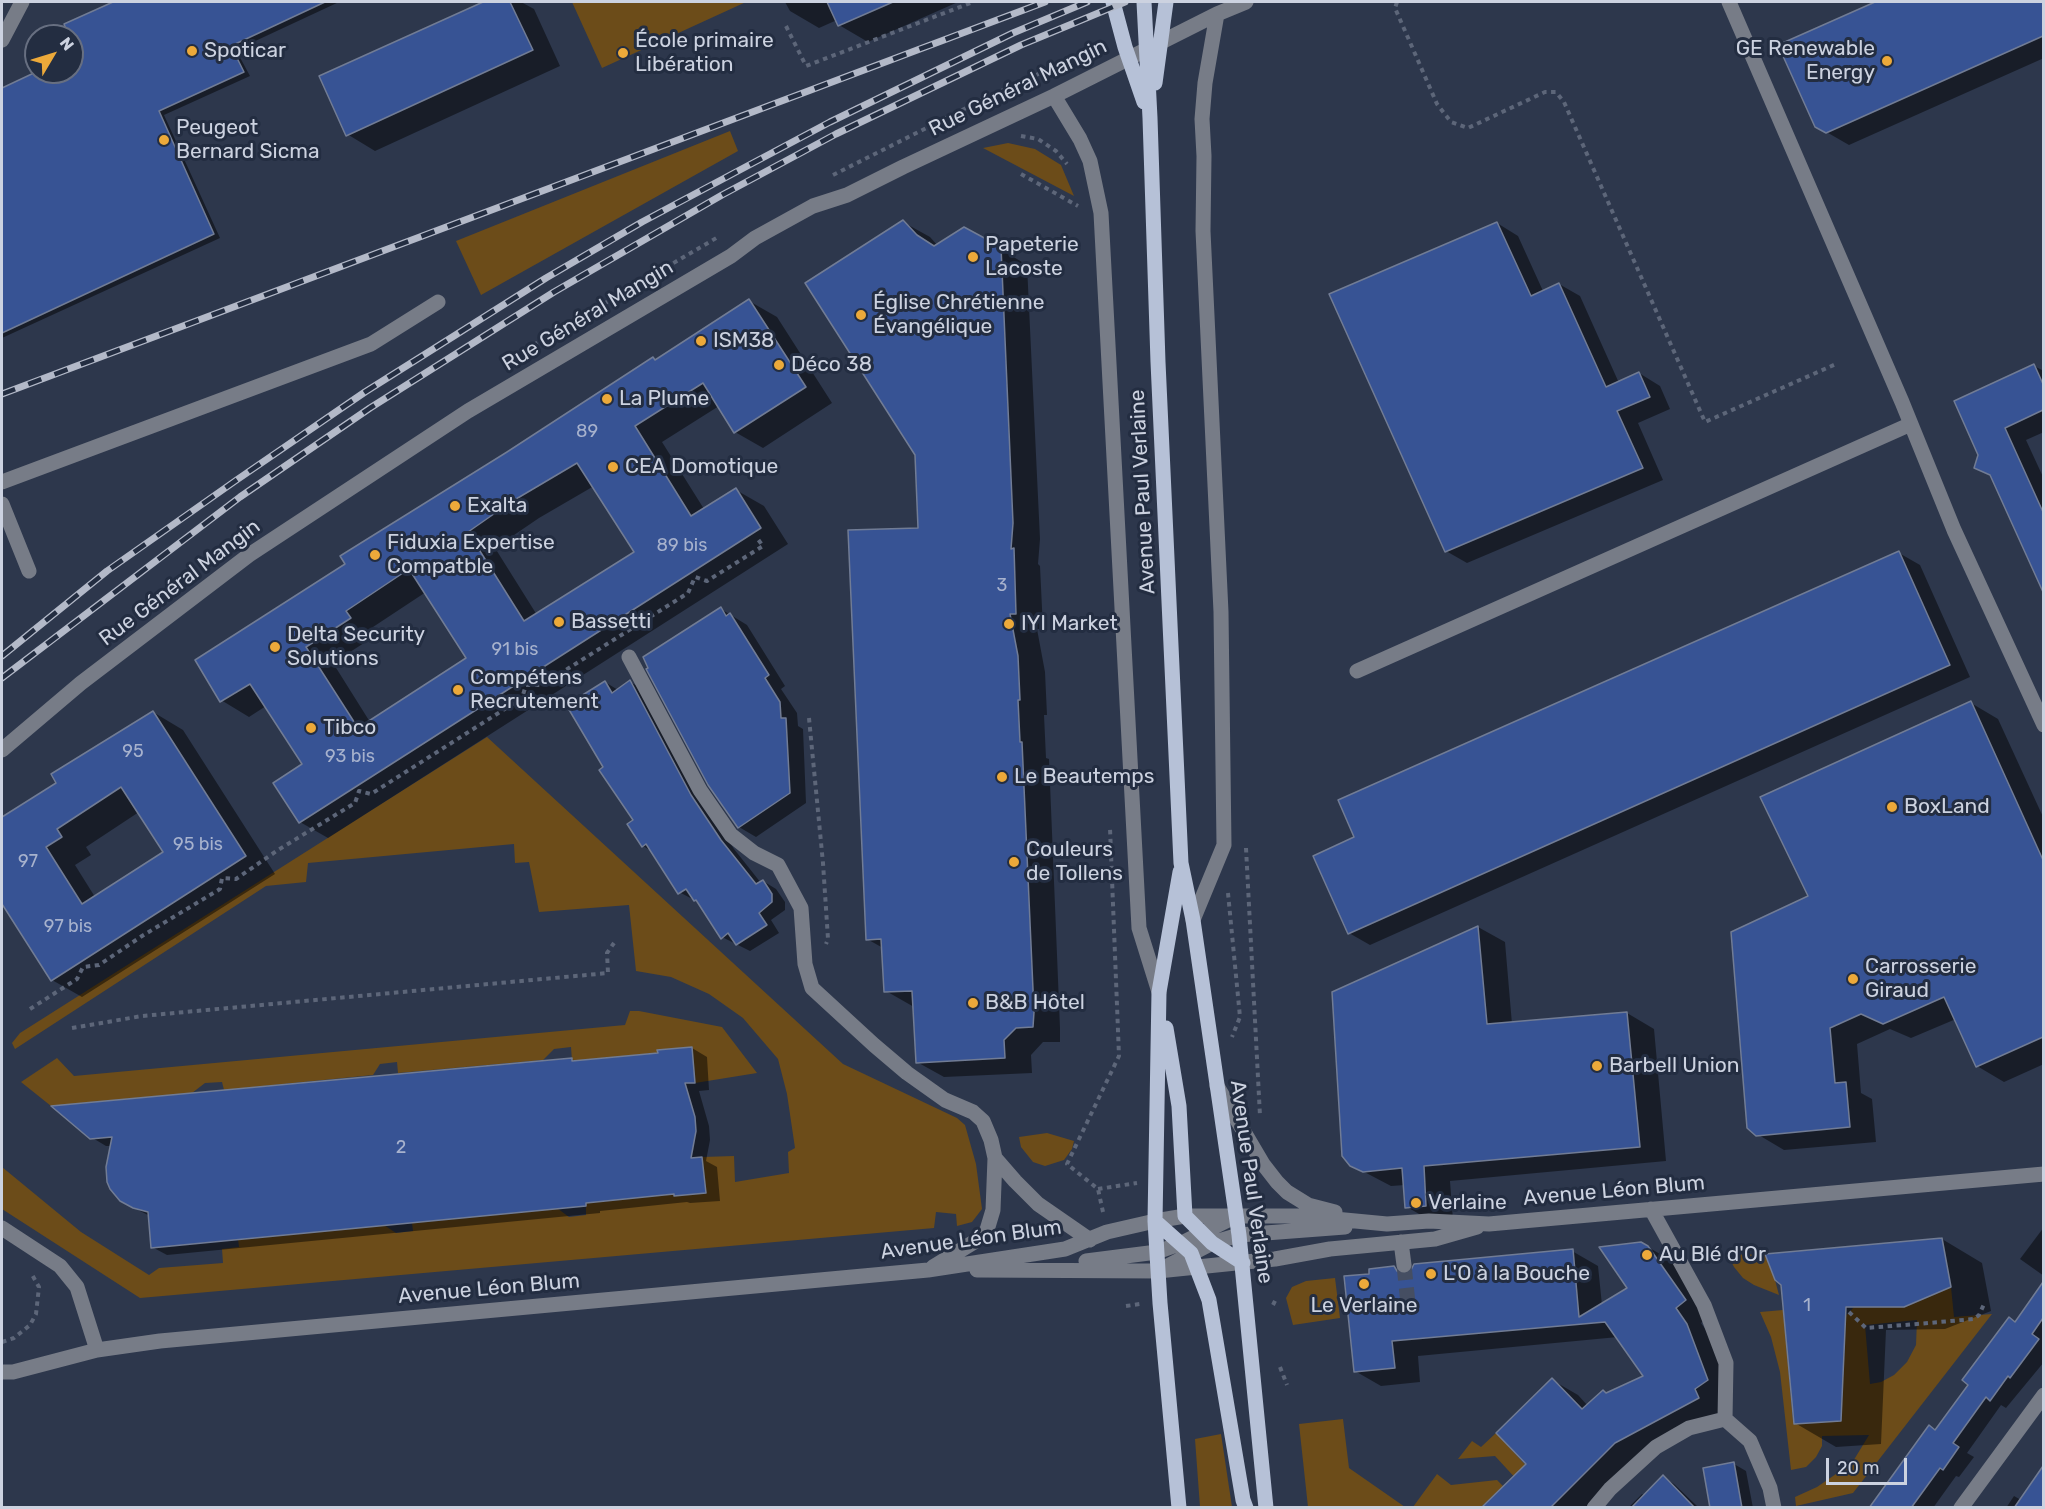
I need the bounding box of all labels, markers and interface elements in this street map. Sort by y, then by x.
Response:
north arrow [24,24,84,84]
place label: École primaire Libération [635,28,774,78]
text: N [56,33,78,54]
street label: Rue Général Mangin [925,34,1111,142]
place label: GE Renewable Energy [1736,36,1875,86]
place label: Spoticar [204,38,286,64]
marker: Spoticar [185,44,199,58]
marker: École primaire Libération [616,46,630,60]
marker: GE Renewable Energy [1880,54,1894,68]
place label: Peugeot Bernard Sicma [176,115,319,165]
marker: Peugeot Bernard Sicma [157,133,171,147]
place label: Papeterie Lacoste [985,232,1079,282]
marker: Papeterie Lacoste [966,250,980,264]
street label: Rue Général Mangin [498,255,678,377]
place label: Église Chrétienne Évangélique [873,290,1044,340]
marker: Église Chrétienne Évangélique [854,308,868,322]
place label: ISM38 [713,328,774,354]
marker: ISM38 [694,334,708,348]
place label: Déco 38 [791,352,872,378]
marker: Déco 38 [772,358,786,372]
place label: La Plume [619,386,709,412]
street label: Avenue Paul Verlaine [1125,389,1161,595]
marker: La Plume [600,392,614,406]
house number: 89 [576,421,598,443]
place label: CEA Domotique [625,454,778,480]
marker: CEA Domotique [606,460,620,474]
place label: Exalta [467,493,527,519]
marker: Exalta [448,499,462,513]
street label: Rue Général Mangin [95,514,265,652]
place label: Fiduxia Expertise Compatble [387,530,555,580]
house number: 89 bis [657,535,707,557]
marker: Fiduxia Expertise Compatble [368,548,382,562]
house number: 3 [997,575,1007,597]
place label: Bassetti [571,609,651,635]
place label: IYI Market [1021,611,1118,637]
marker: Bassetti [552,615,566,629]
marker: IYI Market [1002,617,1016,631]
place label: Delta Security Solutions [287,622,425,672]
house number: 91 bis [491,639,539,661]
marker: Delta Security Solutions [268,640,282,654]
place label: Compétens Recrutement [470,665,599,715]
marker: Compétens Recrutement [451,683,465,697]
place label: Tibco [323,715,376,741]
marker: Tibco [304,721,318,735]
house number: 95 [122,741,144,763]
house number: 93 bis [325,746,375,768]
place label: Le Beautemps [1014,764,1154,790]
marker: Le Beautemps [995,770,1009,784]
place label: BoxLand [1904,794,1990,820]
marker: BoxLand [1885,800,1899,814]
house number: 95 bis [173,834,223,856]
place label: Couleurs de Tollens [1026,837,1123,887]
house number: 97 [18,851,38,873]
marker: Couleurs de Tollens [1007,855,1021,869]
house number: 97 bis [44,916,92,938]
place label: Carrosserie Giraud [1865,954,1976,1004]
marker: Carrosserie Giraud [1846,972,1860,986]
place label: B&B Hôtel [985,990,1085,1016]
marker: B&B Hôtel [966,996,980,1010]
place label: Barbell Union [1609,1053,1740,1079]
marker: Barbell Union [1590,1059,1604,1073]
street label: Avenue Paul Verlaine [1224,1079,1278,1285]
house number: 2 [396,1137,406,1159]
street label: Avenue Léon Blum [1522,1170,1706,1212]
place label: Verlaine [1428,1190,1507,1216]
marker: Verlaine [1409,1196,1423,1210]
street label: Avenue Léon Blum [879,1215,1063,1265]
place label: Au Blé d'Or [1659,1242,1766,1268]
marker: Au Blé d'Or [1640,1248,1654,1262]
place label: L'O à la Bouche [1443,1261,1590,1287]
marker: L'O à la Bouche [1424,1267,1438,1281]
street label: Avenue Léon Blum [397,1268,581,1310]
marker: Le Verlaine [1357,1277,1371,1291]
place label: Le Verlaine [1310,1293,1418,1319]
house number: 1 [1803,1295,1811,1317]
scale bar [1829,1446,1910,1484]
text: 20 m [1837,1457,1879,1479]

